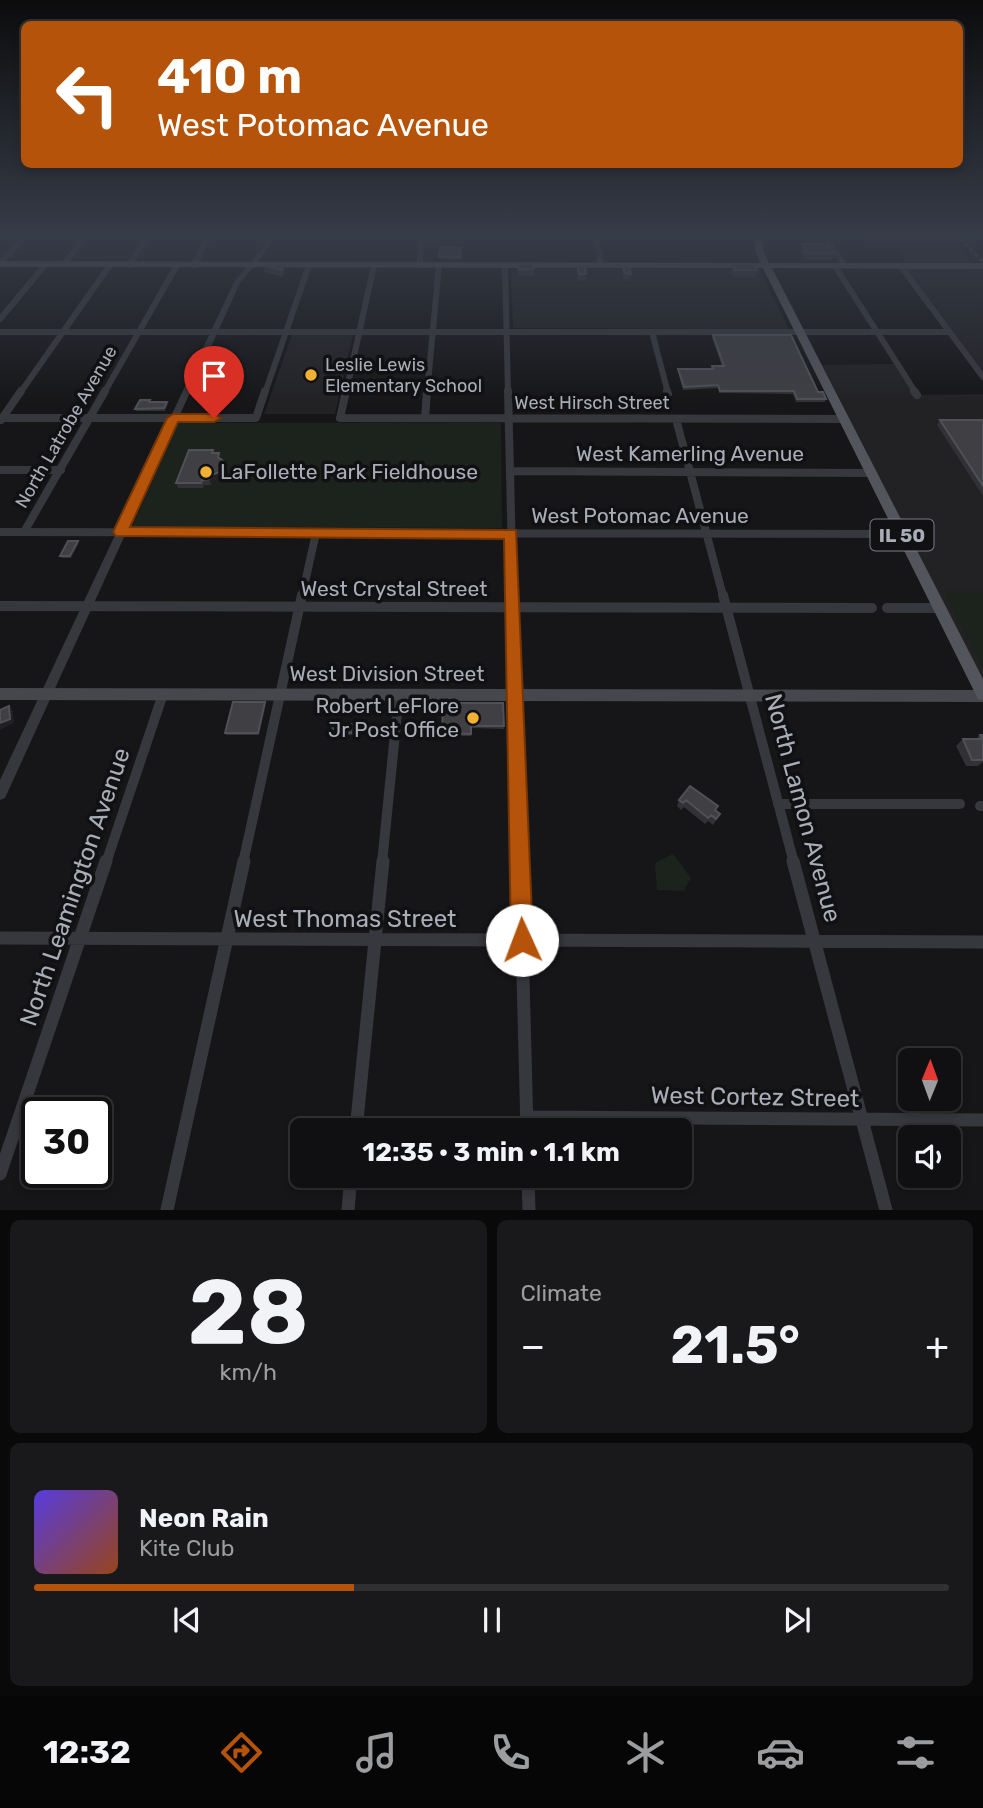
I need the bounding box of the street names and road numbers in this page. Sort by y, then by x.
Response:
street label: North Latrobe Avenue [11,342,121,512]
street label: West Hirsch Street [514,392,670,414]
street label: West Kamerling Avenue [576,441,804,466]
street label: West Potomac Avenue [531,503,749,528]
road number: IL 50 [870,520,934,550]
street label: West Crystal Street [301,576,487,601]
street label: West Division Street [290,661,484,686]
street label: North Lamon Avenue [759,691,847,925]
street label: North Leamington Avenue [14,744,136,1030]
street label: West Thomas Street [234,905,456,933]
street label: West Cortez Street [650,1081,860,1113]

